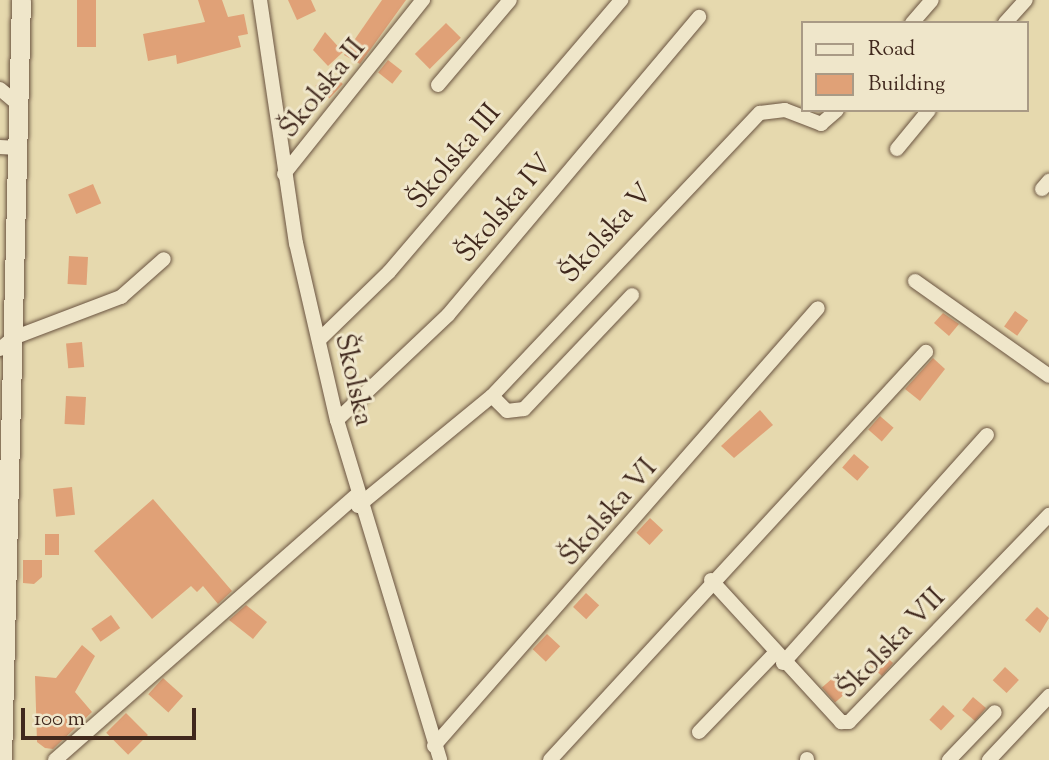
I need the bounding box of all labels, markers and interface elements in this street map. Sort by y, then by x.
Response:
legend [800,21,1028,112]
street label: Školska II [273,33,373,145]
text: Road [868,35,915,65]
text: Building [868,70,945,100]
street label: Školska III [401,97,509,217]
street label: Školska IV [450,148,560,270]
street label: Školska V [554,177,660,291]
street label: Školska [326,331,380,429]
street label: Školska VI [553,452,665,574]
street label: Školska VII [831,582,953,706]
scale bar [24,694,200,738]
text: 100 m [34,705,85,735]

